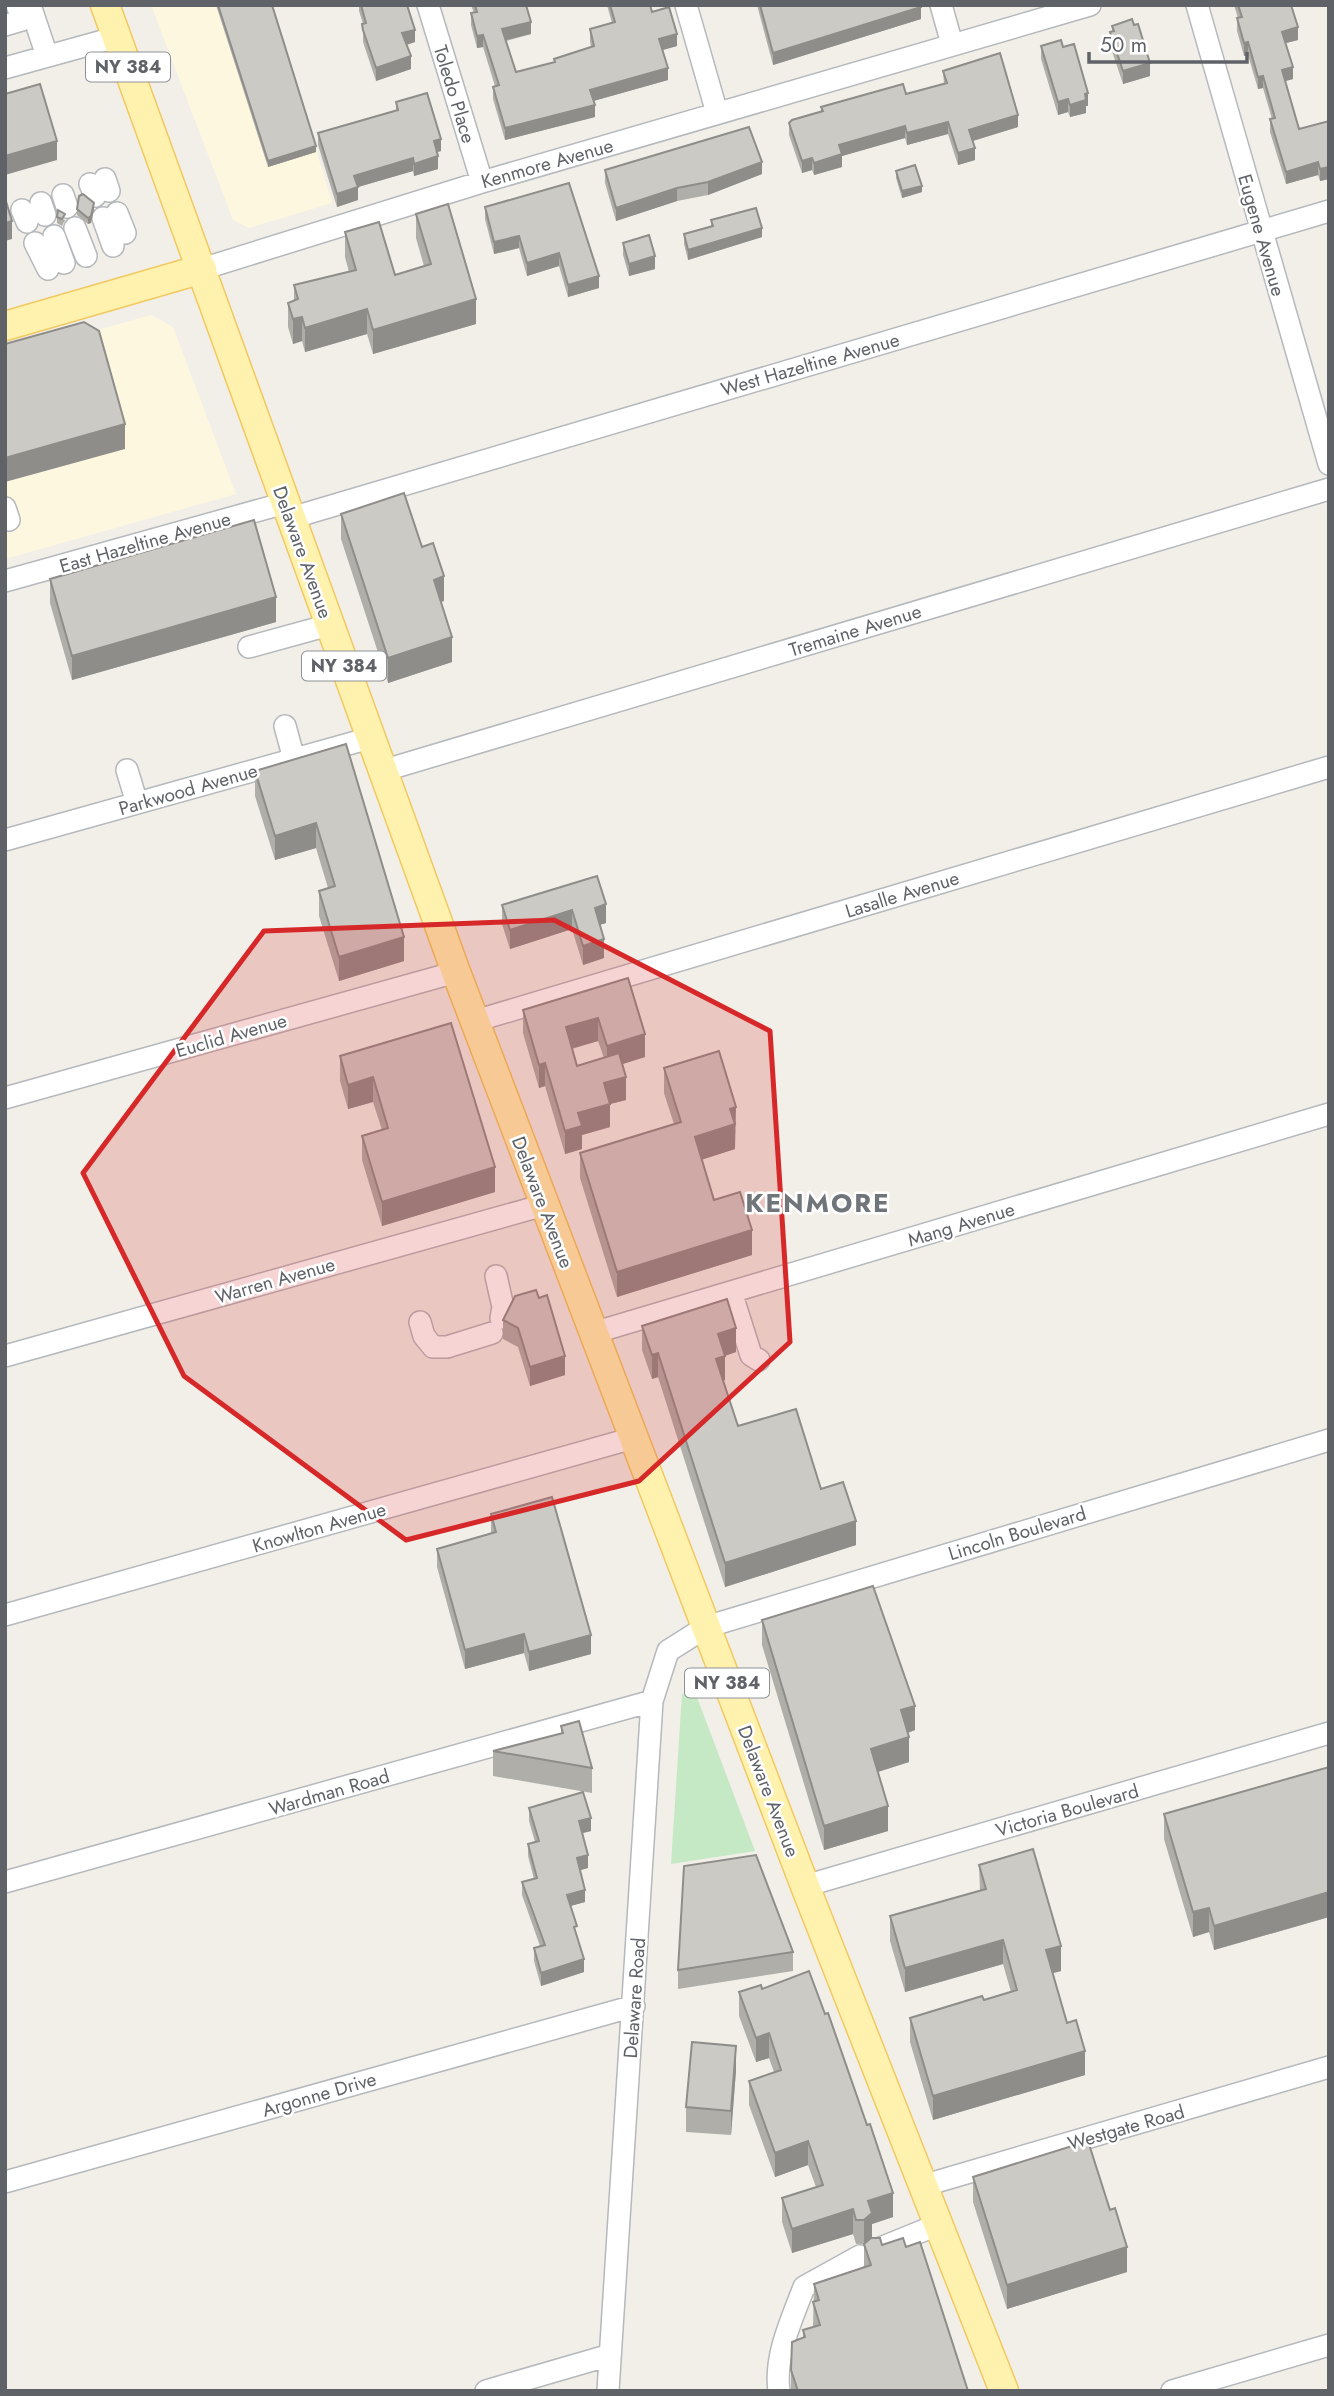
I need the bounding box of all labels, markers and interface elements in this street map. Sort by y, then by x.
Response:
scale bar [1089,21,1246,65]
text: 50 m [1100,30,1147,60]
street label: Toledo Place [427,42,482,147]
road number: NY 384 [86,52,170,82]
street label: Kenmore Avenue [478,132,616,195]
street label: Eugene Avenue [1231,171,1292,299]
street label: West Hazeltine Avenue [718,326,903,403]
street label: Delaware Avenue [266,482,339,622]
street label: East Hazeltine Avenue [56,505,234,580]
street label: Tremaine Avenue [786,597,925,663]
road number: NY 384 [302,652,386,680]
street label: Parkwood Avenue [116,757,261,822]
street label: Lasalle Avenue [842,864,963,925]
street label: Euclid Avenue [172,1007,290,1064]
street label: Delaware Avenue [505,1132,580,1272]
district label: KENMORE [745,1184,891,1222]
street label: Mang Avenue [904,1195,1018,1254]
street label: Warren Avenue [212,1250,338,1310]
street label: Knowlton Avenue [249,1495,389,1559]
street label: Lincoln Boulevard [945,1500,1089,1567]
road number: NY 384 [685,1668,769,1698]
street label: Delaware Avenue [731,1721,806,1861]
street label: Wardman Road [266,1762,392,1823]
street label: Victoria Boulevard [993,1777,1142,1844]
street label: Delaware Road [617,1937,652,2059]
street label: Argonne Drive [259,2065,380,2124]
street label: Westgate Road [1065,2098,1188,2157]

